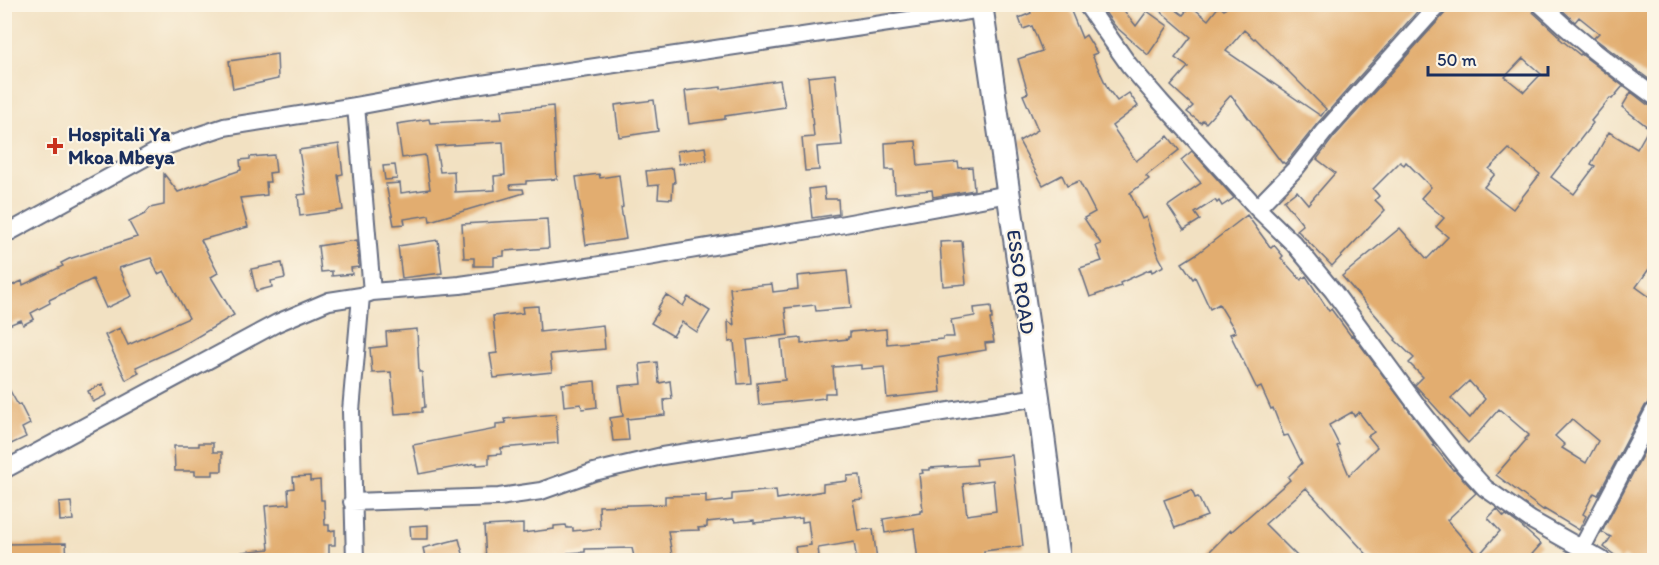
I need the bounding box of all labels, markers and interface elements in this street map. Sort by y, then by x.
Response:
scale bar [1428,39,1548,77]
text: 50 m [1437,49,1477,71]
place label: Hospitali Ya Mkoa Mbeya [68,122,175,170]
marker: Hospitali Ya Mkoa Mbeya [46,137,64,155]
street label: ESSO ROAD [1002,228,1040,336]

